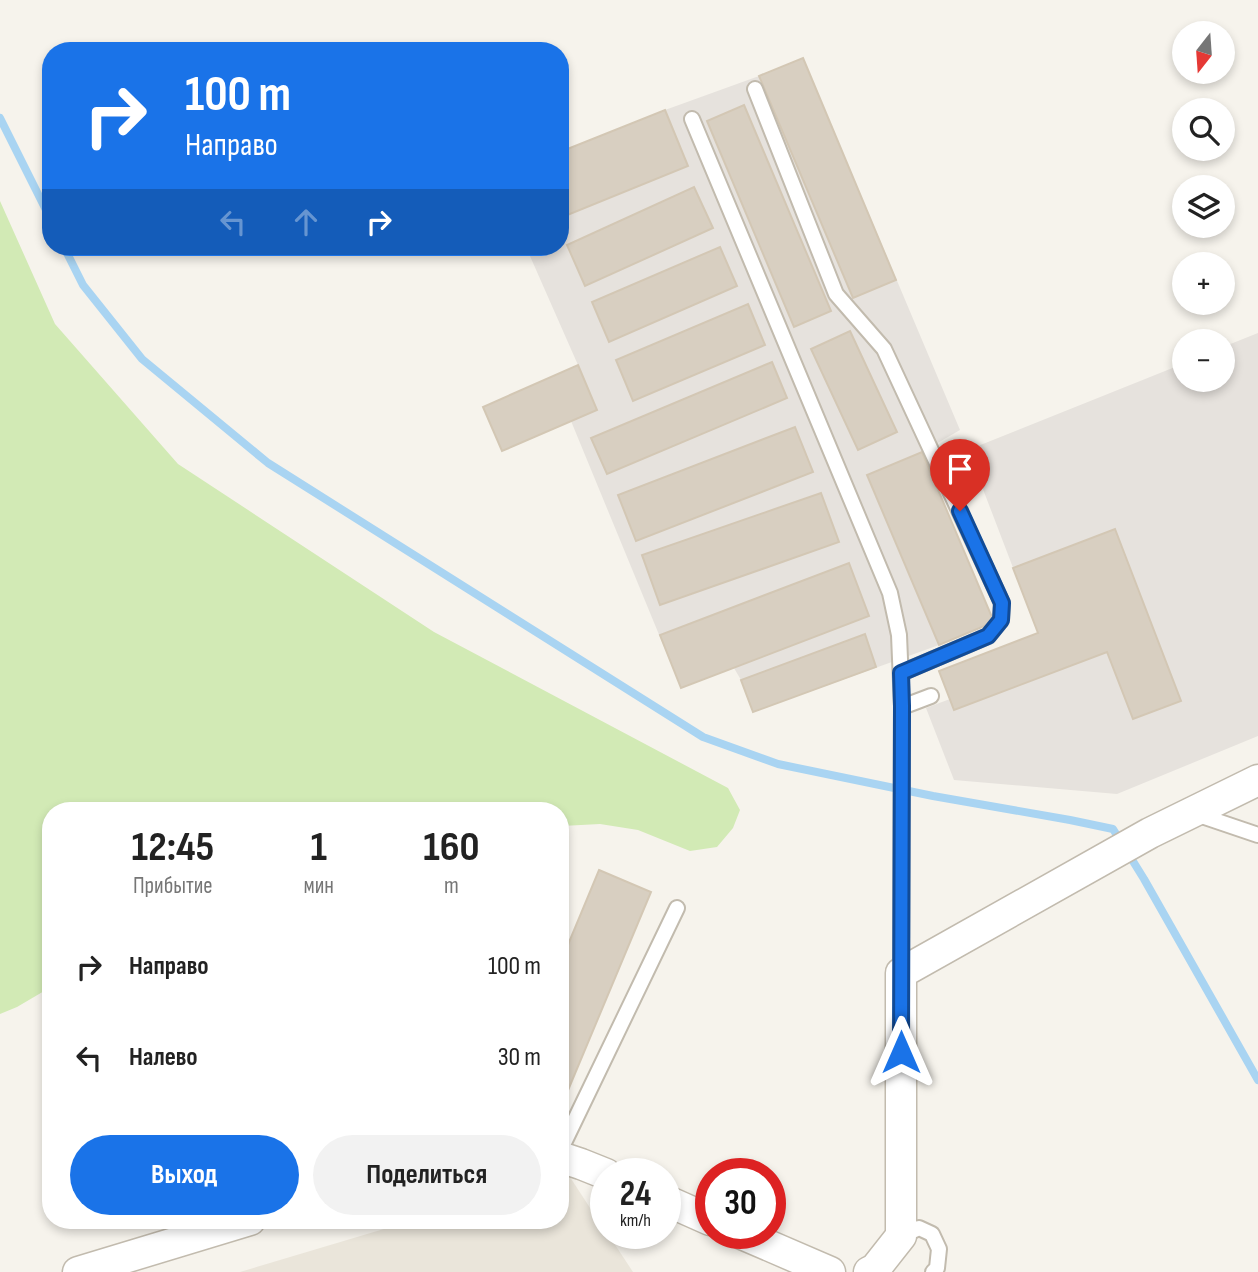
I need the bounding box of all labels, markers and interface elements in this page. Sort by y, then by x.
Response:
north arrow [1172,21,1236,84]
map controls [1172,21,1235,392]
text: 100 m [185,66,291,125]
icon: right [70,70,161,161]
button: search [1172,98,1235,161]
text: Направо [185,126,278,165]
button: layers [1172,175,1235,238]
icon: left [214,203,252,241]
icon: ahead [287,203,325,241]
icon: right [360,203,398,241]
button: + [1172,252,1235,315]
button: − [1172,329,1235,392]
pin [930,439,990,511]
icon: arrive [941,450,979,488]
text: 12:45 [131,822,214,873]
text: 1 [311,822,327,873]
text: 160 [423,822,480,873]
text: Прибытие [133,872,213,900]
text: мин [304,872,334,900]
text: m [444,872,459,900]
icon: right [70,948,108,986]
text: Направо [129,951,208,982]
text: 100 m [488,951,541,982]
position arrow [864,1015,938,1089]
icon: left [70,1039,108,1077]
text: Налево [129,1042,198,1073]
text: 30 m [498,1042,541,1073]
button: Выход [70,1135,299,1215]
button: Поделиться [313,1135,541,1215]
speed limit sign: 30 [695,1158,786,1249]
text: 24 [620,1173,651,1216]
text: km/h [620,1210,651,1231]

